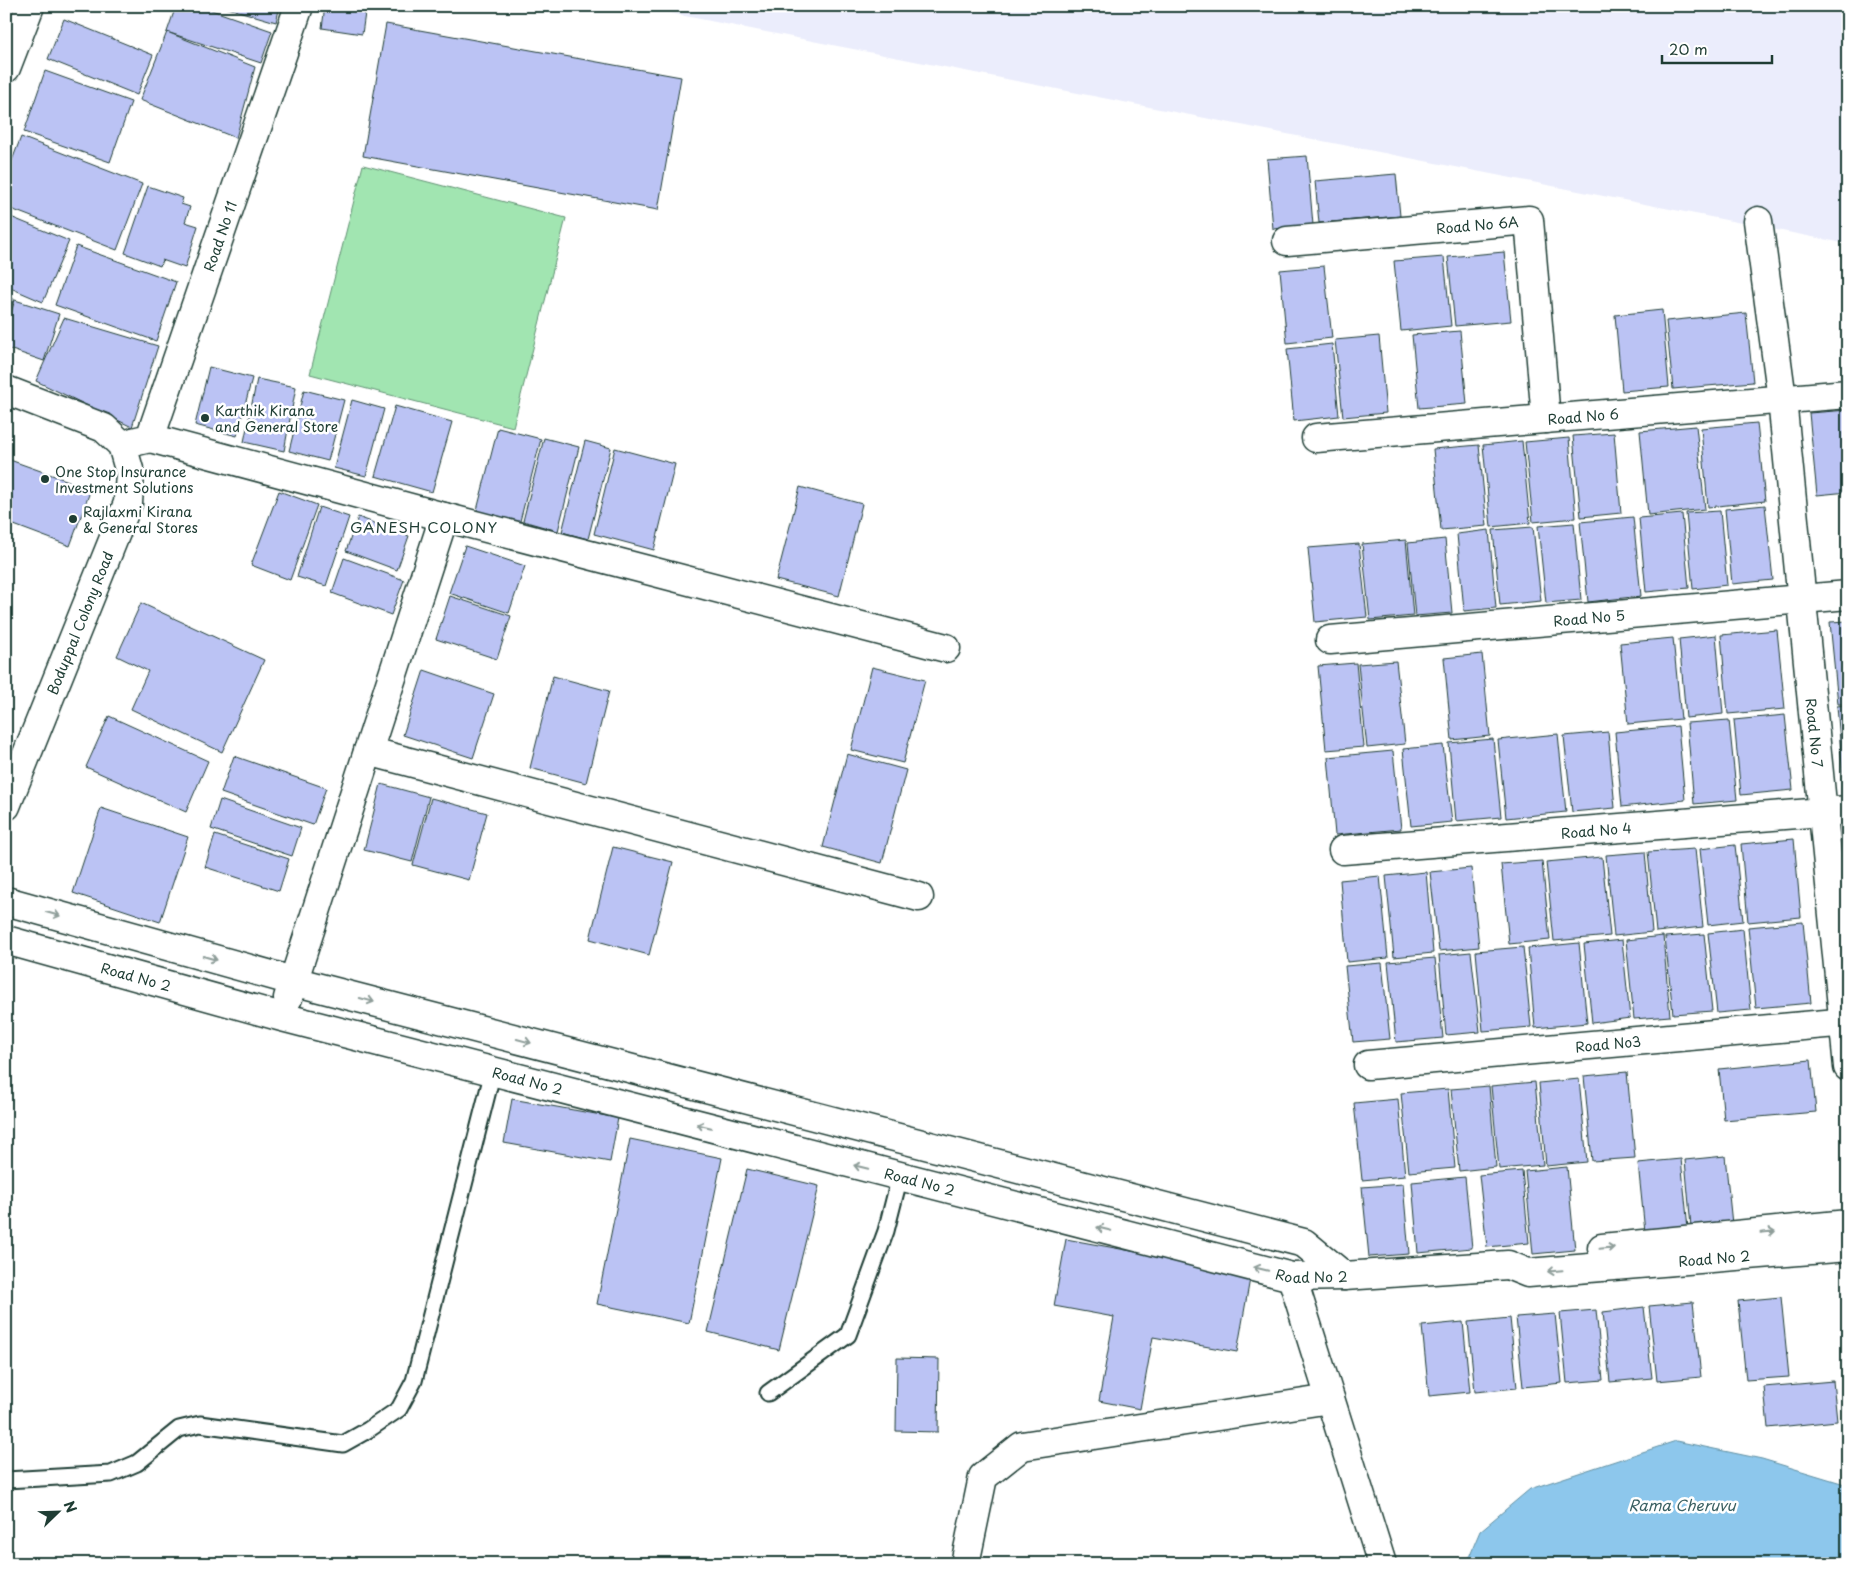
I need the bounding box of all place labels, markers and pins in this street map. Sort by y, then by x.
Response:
place label: Karthik Kirana and General Store [215,400,338,437]
marker: Karthik Kirana and General Store [199,412,211,424]
place label: One Stop Insurance Investment Solutions [55,461,193,498]
marker: One Stop Insurance Investment Solutions [39,473,51,485]
place label: Rajlaxmi Kirana & General Stores [83,501,198,538]
marker: Rajlaxmi Kirana & General Stores [67,513,79,525]

